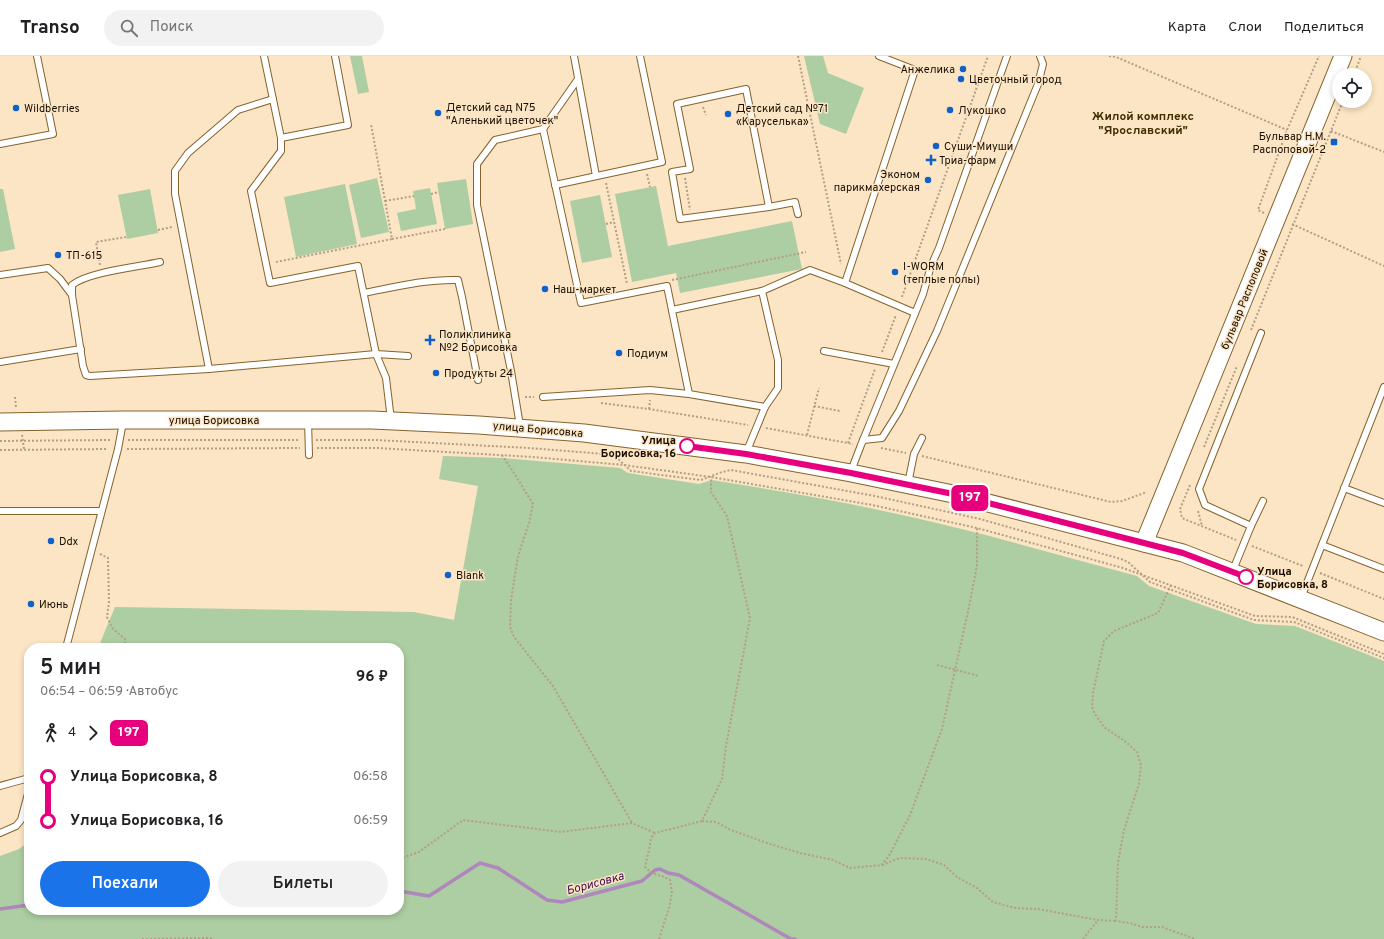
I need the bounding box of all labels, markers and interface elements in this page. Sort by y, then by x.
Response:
search box [104,10,384,46]
text: Transo [20,16,80,40]
icon: search [118,17,140,39]
text: Поиск [150,18,194,37]
text: Карта [1168,19,1206,36]
text: Слои [1228,19,1262,36]
text: Поделиться [1284,19,1364,36]
place label: Анжелика [900,63,955,77]
marker: Анжелика [958,64,968,74]
map controls [1332,68,1372,108]
button: locate [1332,68,1372,108]
place label: Цветочный город [969,73,1062,87]
marker: Цветочный город [956,74,966,84]
place label: Детский сад N75 "Аленький цветочек" [446,101,558,128]
place label: Wildberries [24,102,80,116]
place label: Детский сад №71 «Каруселька» [736,102,828,129]
marker: Wildberries [11,103,21,113]
place label: Лукошко [958,104,1006,118]
marker: Лукошко [945,105,955,115]
marker: Детский сад N75 "Аленький цветочек" [433,108,443,118]
marker: Детский сад №71 «Каруселька» [723,109,733,119]
district label: Жилой комплекс "Ярославский" [1092,109,1194,139]
place label: Бульвар Н.М. Распоповой-2 [1253,130,1326,157]
marker: Бульвар Н.М. Распоповой-2 [1329,137,1339,147]
place label: Суши-Миуши [944,140,1013,154]
marker: Суши-Миуши [931,141,941,151]
place label: Триа-фарм [939,154,996,168]
marker: Триа-фарм [926,155,936,165]
place label: Эконом парикмахерская [834,168,920,195]
marker: Эконом парикмахерская [923,175,933,185]
street label: бульвар Распоповой [1218,247,1272,352]
place label: ТП-615 [66,249,103,263]
marker: ТП-615 [53,250,63,260]
place label: I-WORM (теплые полы) [903,260,980,287]
marker: I-WORM (теплые полы) [890,267,900,277]
place label: Наш-маркет [553,283,616,297]
marker: Наш-маркет [540,284,550,294]
place label: Поликлиника №2 Борисовка [439,328,518,355]
marker: Поликлиника №2 Борисовка [424,334,436,346]
place label: Подиум [627,347,668,361]
marker: Подиум [614,348,624,358]
place label: Продукты 24 [444,367,513,381]
marker: Продукты 24 [431,368,441,378]
street label: улица Борисовка [169,414,259,428]
street label: улица Борисовка [492,419,584,441]
place label: Улица Борисовка, 16 [601,434,676,461]
marker: Улица Борисовка, 16 [679,438,695,454]
line badge: 197 [947,485,993,511]
text: 197 [959,489,981,506]
place label: Ddx [59,535,79,549]
marker: Ddx [46,536,56,546]
place label: Улица Борисовка, 8 [1257,565,1328,592]
place label: Blank [456,569,484,583]
marker: Улица Борисовка, 8 [1238,569,1254,585]
marker: Blank [443,570,453,580]
place label: Июнь [39,598,69,612]
marker: Июнь [26,599,36,609]
text: 5 мин [40,655,101,682]
text: 96 ₽ [356,668,388,687]
text: 06:54 – 06:59 · Автобус [40,684,179,700]
icon: walk [40,722,62,744]
icon: forward [82,722,104,744]
text: 197 [118,724,140,741]
text: 4 [68,725,76,741]
text: Улица Борисовка, 8 [70,768,218,787]
text: 06:58 [353,769,388,785]
text: Улица Борисовка, 16 [70,812,223,831]
text: 06:59 [353,813,388,829]
button: Поехали [40,861,210,907]
button: Билеты [218,861,388,907]
water label: Борисовка [565,868,627,899]

